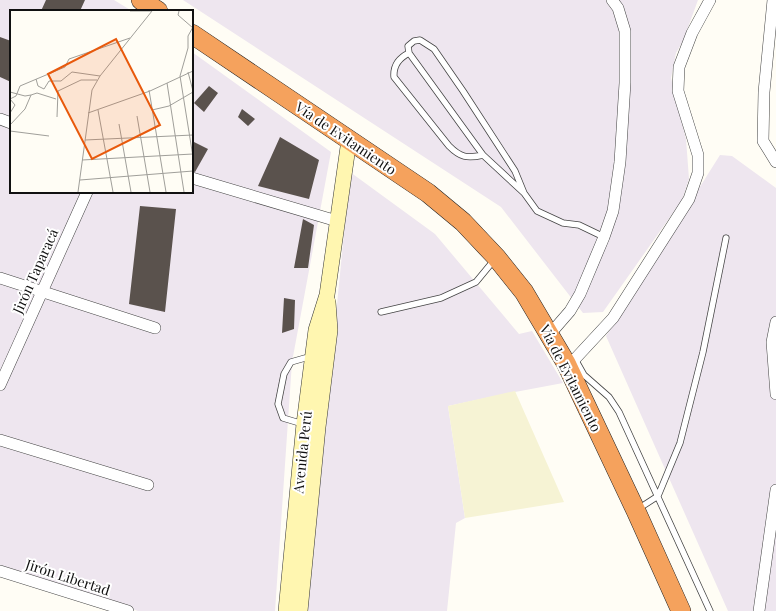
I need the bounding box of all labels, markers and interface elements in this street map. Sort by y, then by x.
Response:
inset map [10,10,193,193]
street label: Vía de Evitamiento [291,97,400,179]
street label: Jirón Taparacá [7,225,62,317]
street label: Vía de Evitamiento [535,320,606,435]
street label: Avenida Perú [288,410,316,495]
street label: Jirón Libertad [22,554,113,600]

